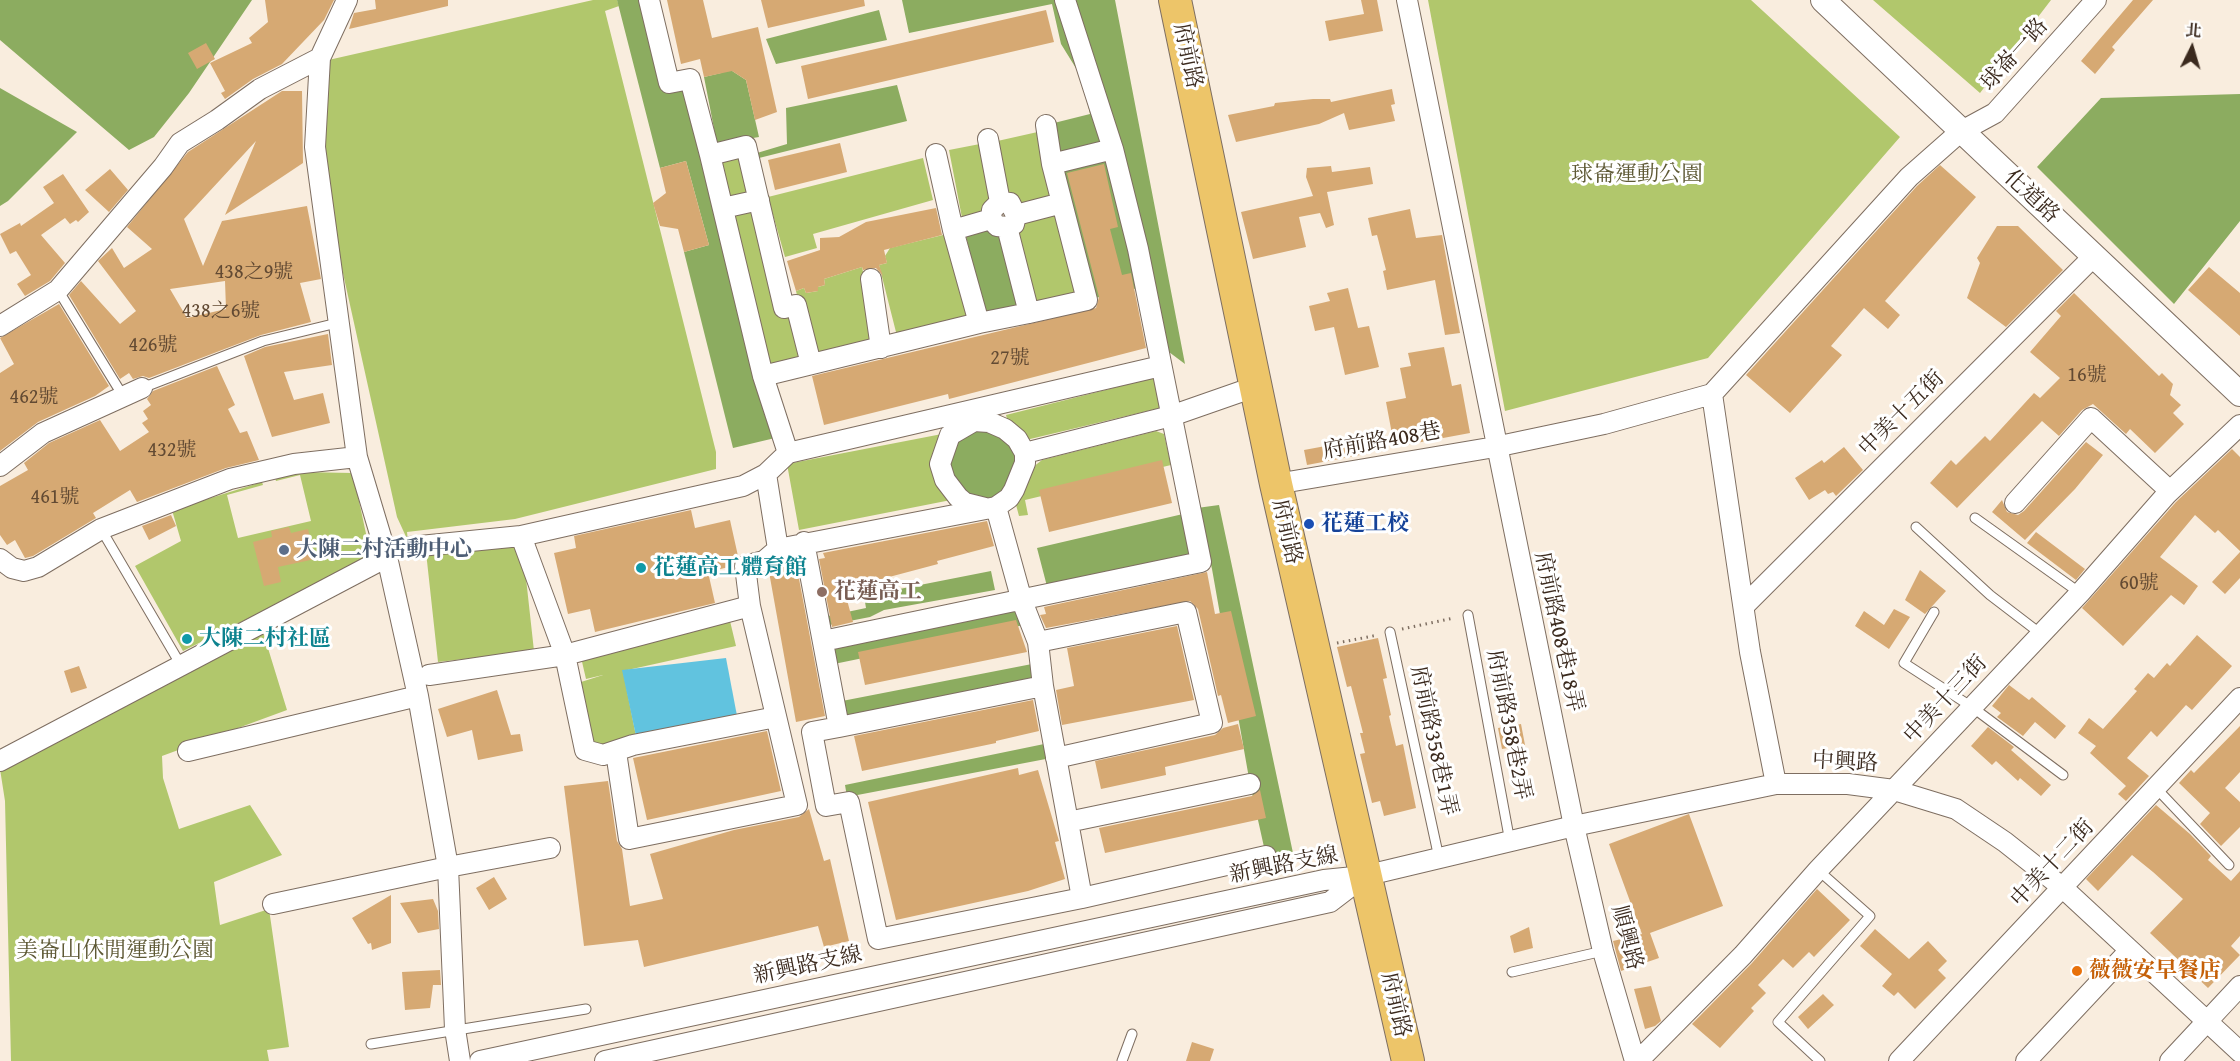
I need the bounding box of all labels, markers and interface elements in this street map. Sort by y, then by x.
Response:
street label: 球崙一路 [1976,13,2054,97]
text: 北 [2185,17,2203,43]
north arrow [2162,18,2222,78]
street label: 府前路 [1167,21,1207,91]
park label: 球崙運動公園 [1571,162,1703,188]
street label: 化道路 [1998,165,2064,229]
house number: 438之9號 [215,261,293,285]
house number: 438之6號 [182,300,260,324]
house number: 426號 [129,334,177,358]
house number: 27號 [990,347,1030,371]
house number: 16號 [2067,364,2107,388]
street label: 中美十五街 [1854,366,1950,462]
house number: 462號 [10,386,58,410]
street label: 府前路408巷 [1321,419,1443,465]
house number: 432號 [148,439,196,463]
house number: 461號 [31,486,79,510]
street label: 府前路 [1266,497,1306,567]
place label: 花蓮工校 [1321,511,1409,537]
marker: 花蓮工校 [1302,517,1316,531]
place label: 大陳二村活動中心 [296,537,472,563]
marker: 大陳二村活動中心 [277,543,291,557]
street label: 府前路408巷18弄 [1528,550,1588,714]
place label: 花蓮高工體育館 [653,555,807,581]
marker: 花蓮高工體育館 [634,561,648,575]
house number: 60號 [2119,572,2159,596]
place label: 花蓮高工 [834,579,922,605]
marker: 花蓮高工 [815,585,829,599]
place label: 大陳二村社區 [199,626,331,652]
marker: 大陳二村社區 [180,632,194,646]
street label: 府前路358巷2弄 [1481,648,1535,802]
street label: 中美十三街 [1899,651,1993,749]
street label: 府前路358巷1弄 [1404,664,1462,818]
street label: 中興路 [1811,748,1879,778]
street label: 中美十二街 [2006,815,2100,913]
street label: 新興路支線 [1227,843,1341,889]
street label: 順興路 [1605,903,1647,973]
park label: 美崙山休閒運動公園 [16,938,214,964]
street label: 新興路支線 [751,942,865,990]
place label: 薇薇安早餐店 [2089,958,2221,984]
marker: 薇薇安早餐店 [2070,964,2084,978]
street label: 府前路 [1375,970,1415,1040]

